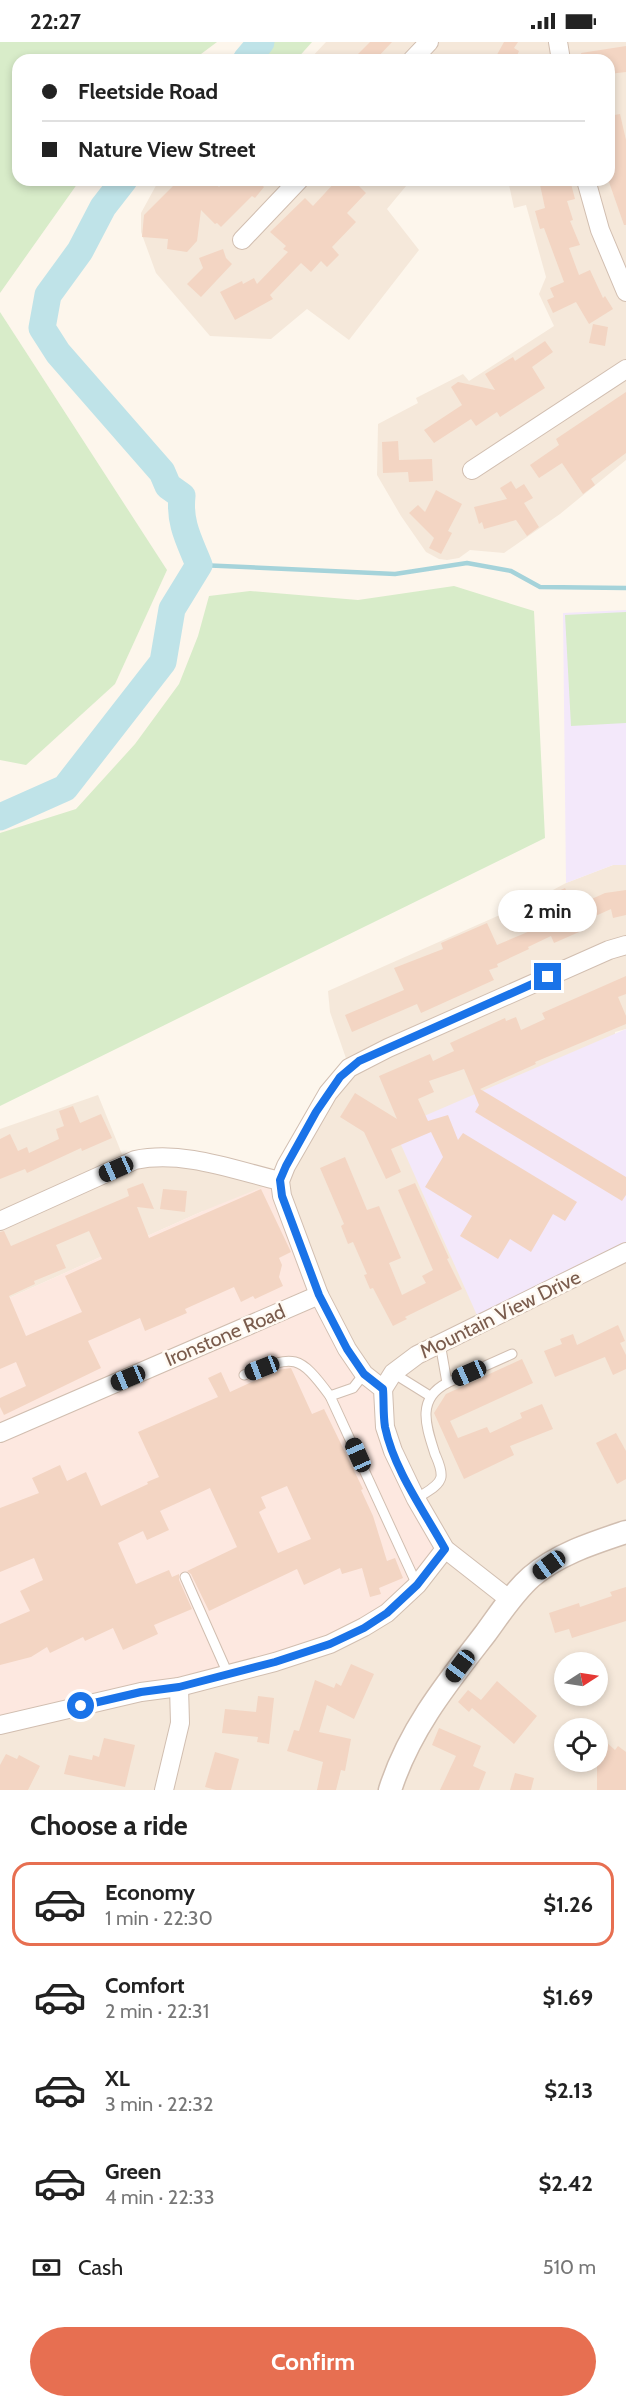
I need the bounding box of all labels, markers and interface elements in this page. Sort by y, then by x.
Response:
text: 22:27 [30,8,81,35]
text: Fleetside Road [78,78,218,105]
text: Nature View Street [78,136,256,163]
callout: 2 min [498,890,598,932]
text: 2 min [523,899,572,923]
route end [534,963,561,990]
car [96,1153,136,1185]
street label: Mountain View Drive [416,1265,584,1363]
street label: Ironstone Road [161,1299,289,1371]
car [242,1353,282,1383]
car [449,1357,489,1389]
car [108,1363,148,1393]
car [342,1435,374,1475]
car [529,1547,569,1583]
car [442,1646,478,1686]
north arrow [554,1652,608,1706]
map controls [554,1652,608,1772]
route start [67,1692,94,1719]
button: locate [554,1718,608,1772]
text: Choose a ride [30,1809,188,1842]
icon: car [33,1877,87,1931]
text: Economy [105,1879,195,1906]
text: $1.26 [543,1891,593,1918]
text: 1 min · 22:30 [105,1906,213,1930]
icon: car [33,1970,87,2024]
text: Comfort [105,1972,184,1999]
text: $1.69 [543,1984,593,2011]
text: 2 min · 22:31 [105,1999,209,2023]
icon: car [33,2063,87,2117]
text: XL [105,2065,130,2092]
text: $2.13 [544,2077,593,2104]
text: 3 min · 22:32 [105,2092,213,2116]
icon: car [33,2156,87,2210]
text: Green [105,2158,161,2185]
text: $2.42 [538,2170,593,2197]
text: 4 min · 22:33 [105,2185,215,2209]
icon: cash [30,2251,63,2284]
text: Cash [78,2254,123,2281]
text: 510 m [543,2255,596,2279]
button: Confirm [30,2327,596,2396]

